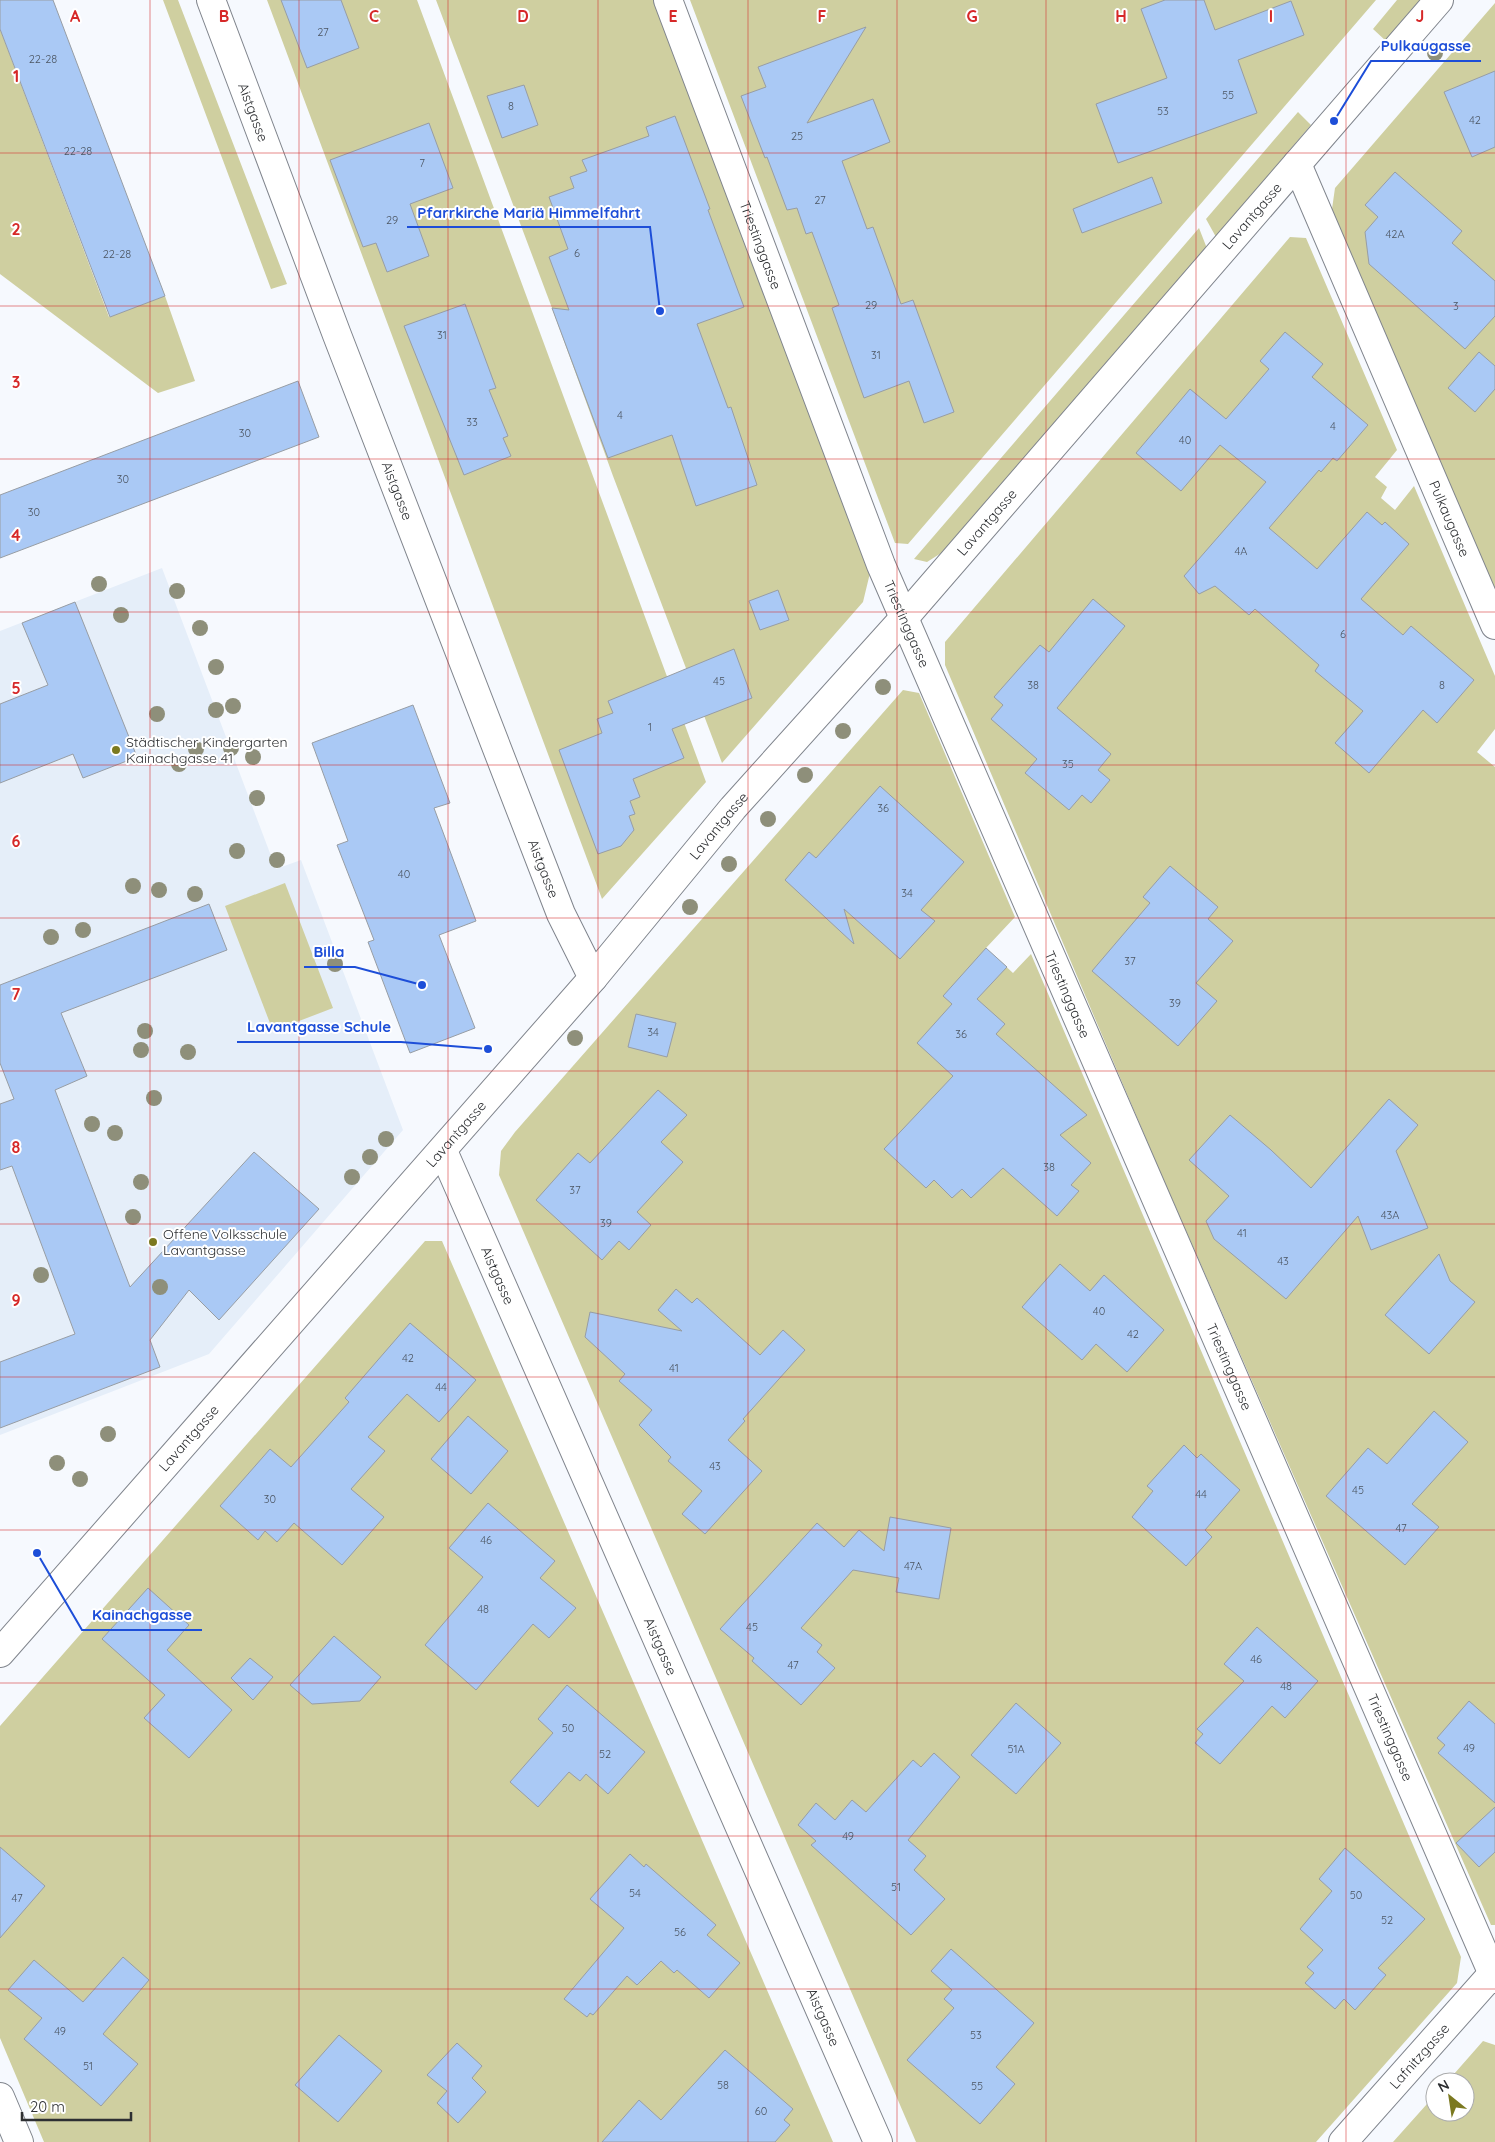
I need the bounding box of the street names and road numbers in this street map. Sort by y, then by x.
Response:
street label: Aistgasse [234,80,273,144]
street label: Lavantgasse [1218,179,1286,253]
street label: Triestinggasse [736,198,785,292]
street label: Aistgasse [378,459,417,523]
street label: Pulkaugasse [1425,478,1474,560]
street label: Lavantgasse [953,485,1021,559]
street label: Triestinggasse [880,577,933,670]
street label: Lavantgasse [685,788,752,863]
street label: Aistgasse [524,837,563,901]
street label: Triestinggasse [1041,948,1094,1041]
street label: Lavantgasse [422,1097,490,1171]
street label: Aistgasse [477,1244,518,1307]
street label: Triestinggasse [1202,1320,1256,1413]
street label: Lavantgasse [155,1401,223,1475]
street label: Aistgasse [640,1615,681,1678]
street label: Triestinggasse [1363,1691,1417,1784]
street label: Aistgasse [803,1985,844,2049]
street label: Lafnitzgasse [1386,2019,1453,2093]

